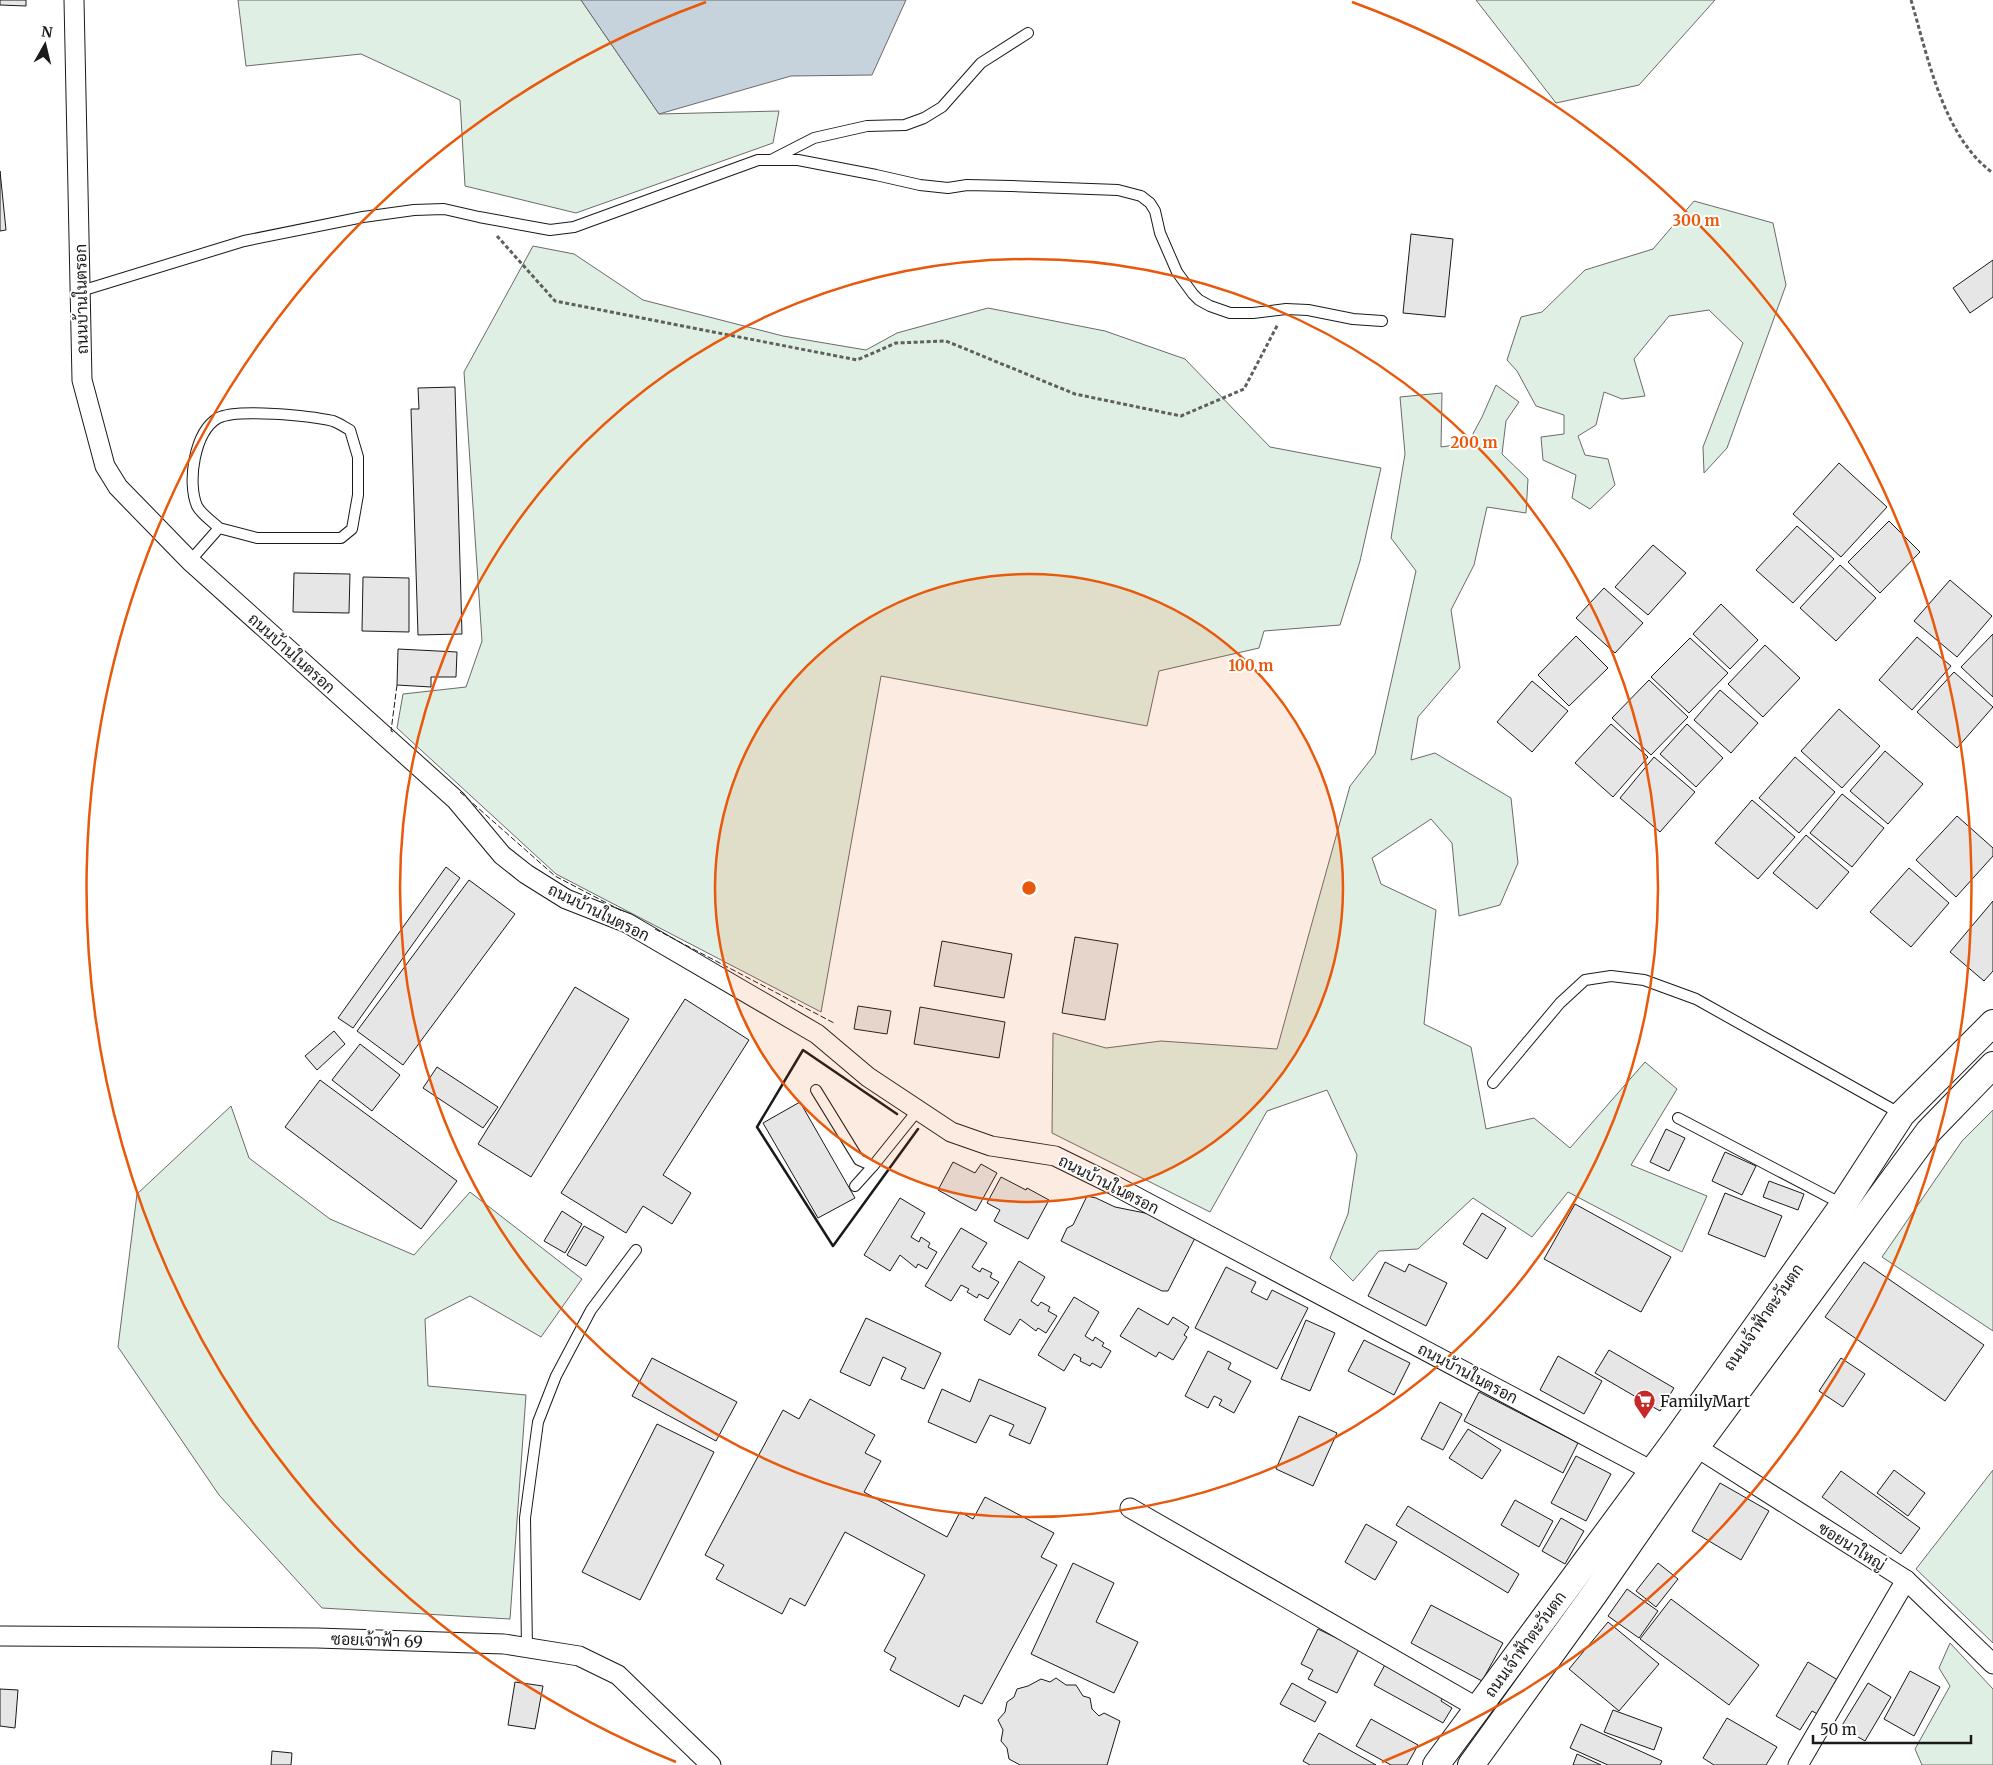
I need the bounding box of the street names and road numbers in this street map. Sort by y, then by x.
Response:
street label: ถนนบ้านในตรอก [69,244,92,354]
street label: ถนนบ้านในตรอก [244,608,340,697]
street label: ถนนบ้านในตรอก [545,878,653,945]
street label: ถนนบ้านในตรอก [1055,1149,1163,1218]
street label: ถนนเจ้าฟ้าตะวันตก [1719,1260,1807,1374]
street label: ถนนบ้านในตรอก [1415,1337,1522,1408]
street label: ซอยนาใหญ่ [1815,1517,1890,1575]
street label: ถนนเจ้าฟ้าตะวันตก [1480,1587,1570,1701]
street label: ซอยเจ้าฟ้า 69 [331,1628,423,1652]

